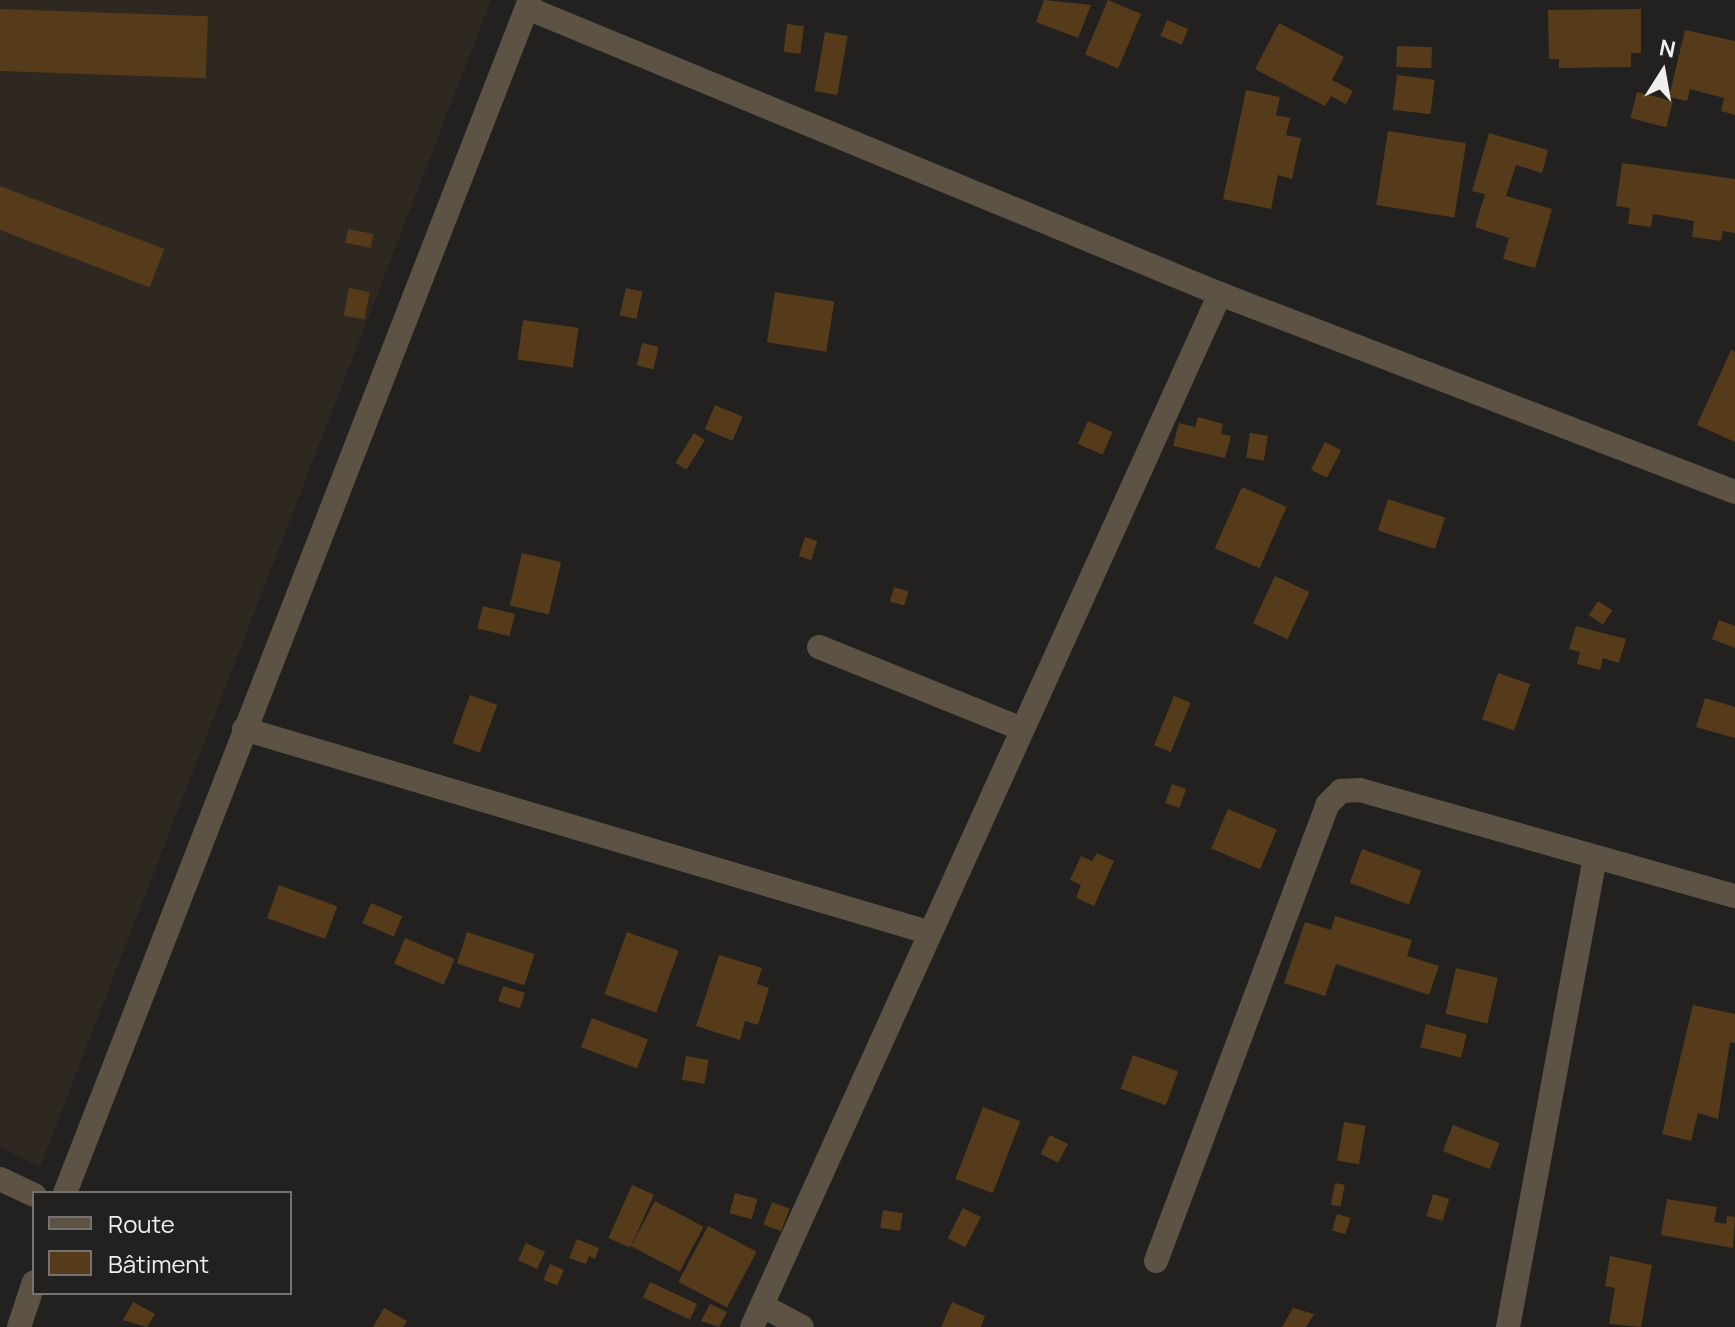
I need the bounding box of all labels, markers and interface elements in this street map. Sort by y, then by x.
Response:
north arrow [1623,32,1703,112]
text: N [1657,32,1678,65]
legend [32,1191,292,1295]
text: Route [108,1207,175,1240]
text: Bâtiment [108,1247,209,1280]

